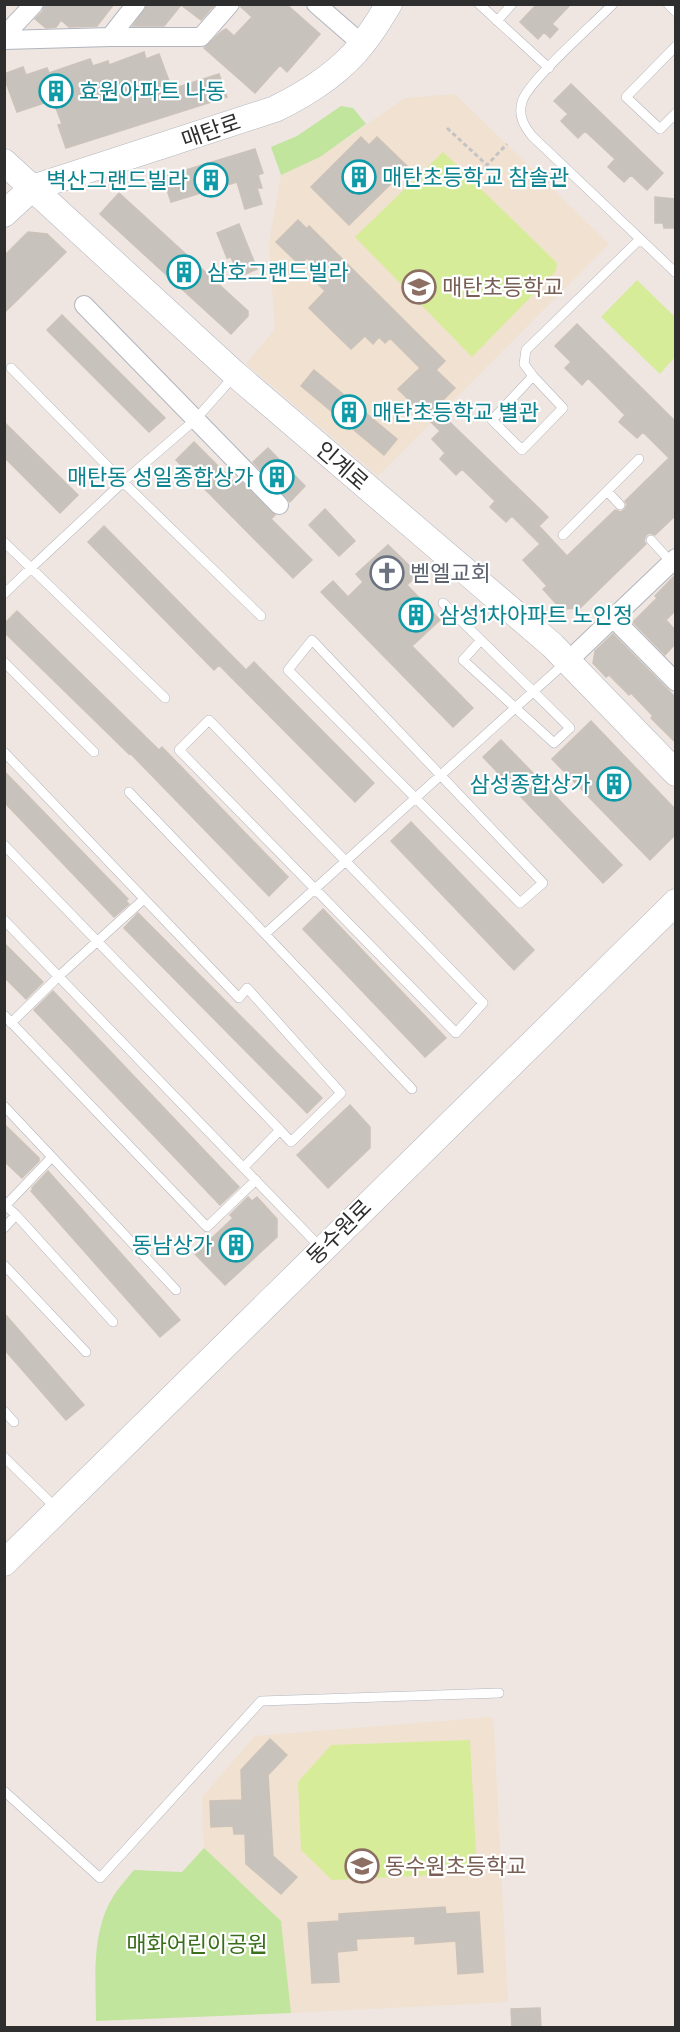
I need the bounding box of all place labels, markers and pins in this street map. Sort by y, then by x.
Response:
building icon: 효원아파트 나동 [38,73,74,109]
place label: 효원아파트 나동 [79,78,226,105]
building icon: 매탄초등학교 참솔관 [341,159,377,195]
building icon: 벽산그랜드빌라 [193,162,229,198]
place label: 매탄초등학교 참솔관 [382,164,569,191]
place label: 벽산그랜드빌라 [46,167,188,194]
building icon: 삼호그랜드빌라 [166,254,202,290]
place label: 삼호그랜드빌라 [207,259,349,286]
school or university icon: 매탄초등학교 [401,269,437,305]
place label: 매탄초등학교 [442,274,563,301]
building icon: 매탄초등학교 별관 [331,394,367,430]
place label: 매탄초등학교 별관 [372,399,539,426]
building icon: 매탄동 성일종합상가 [259,459,295,495]
place label: 매탄동 성일종합상가 [67,464,254,491]
church icon: 벧엘교회 [369,555,405,591]
place label: 벧엘교회 [410,560,491,587]
building icon: 삼성1차아파트 노인정 [398,597,434,633]
place label: 삼성1차아파트 노인정 [439,602,633,629]
building icon: 삼성종합상가 [596,766,632,802]
place label: 삼성종합상가 [470,771,591,798]
building icon: 동남상가 [218,1227,254,1263]
place label: 동남상가 [132,1232,213,1259]
school or university icon: 동수원초등학교 [344,1848,380,1884]
place label: 동수원초등학교 [385,1853,527,1880]

